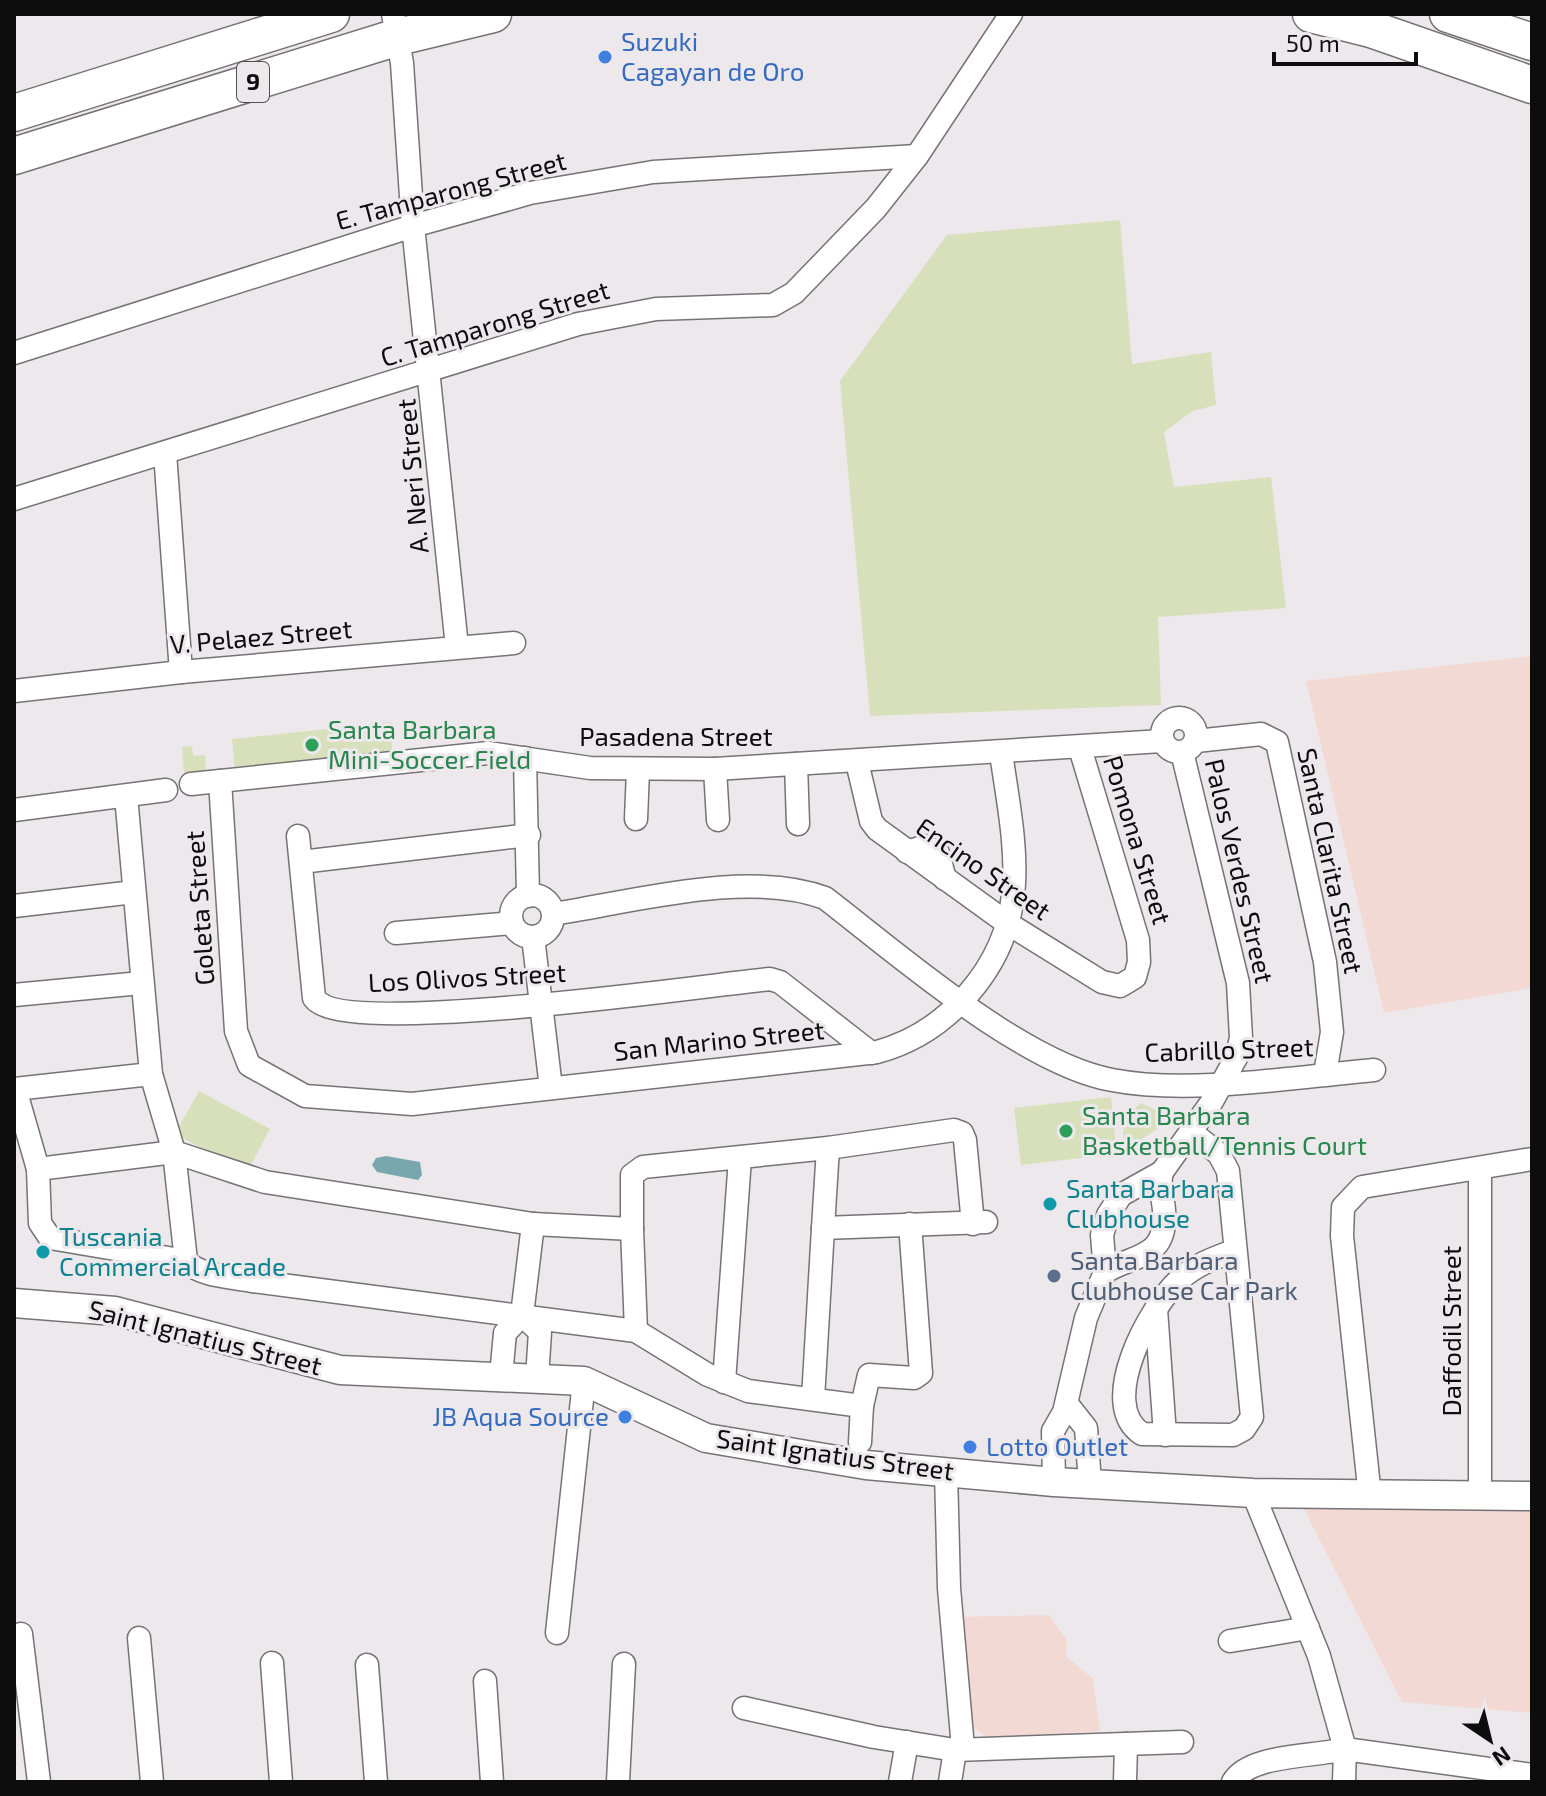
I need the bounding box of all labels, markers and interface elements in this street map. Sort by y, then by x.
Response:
scale bar [1274,16,1416,66]
place label: Suzuki Cagayan de Oro [621,25,804,86]
text: 50 m [1286,28,1340,57]
marker: Suzuki Cagayan de Oro [596,48,614,66]
road number: 9 [237,62,269,102]
street label: E. Tamparong Street [332,144,569,235]
street label: C. Tamparong Street [376,273,613,372]
street label: A. Neri Street [389,397,434,555]
street label: V. Pelaez Street [168,612,353,659]
place label: Santa Barbara Mini-Soccer Field [328,713,531,774]
street label: Pasadena Street [579,720,773,751]
marker: Santa Barbara Mini-Soccer Field [303,736,321,754]
street label: Santa Clarita Street [1292,745,1371,976]
street label: Pomona Street [1098,751,1179,928]
street label: Palos Verdes Street [1200,755,1281,986]
street label: Encino Street [911,810,1057,925]
street label: Goleta Street [178,830,219,987]
street label: Los Olivos Street [367,956,567,997]
street label: San Marino Street [612,1013,826,1066]
street label: Cabrillo Street [1144,1030,1314,1067]
place label: Santa Barbara Basketball/Tennis Court [1082,1099,1367,1160]
marker: Santa Barbara Basketball/Tennis Court [1057,1122,1075,1140]
place label: Santa Barbara Clubhouse [1066,1172,1235,1233]
marker: Santa Barbara Clubhouse [1041,1195,1059,1213]
place label: Tuscania Commercial Arcade [59,1220,286,1281]
marker: Tuscania Commercial Arcade [34,1243,52,1261]
place label: Santa Barbara Clubhouse Car Park [1070,1244,1298,1305]
street label: Daffodil Street [1435,1245,1466,1417]
marker: Santa Barbara Clubhouse Car Park [1045,1267,1063,1285]
street label: Saint Ignatius Street [86,1293,325,1381]
place label: JB Aqua Source [432,1400,609,1431]
marker: JB Aqua Source [616,1408,634,1426]
street label: Saint Ignatius Street [715,1422,956,1486]
place label: Lotto Outlet [986,1430,1128,1461]
marker: Lotto Outlet [961,1438,979,1456]
north arrow [1450,1700,1530,1780]
text: N [1488,1742,1516,1772]

